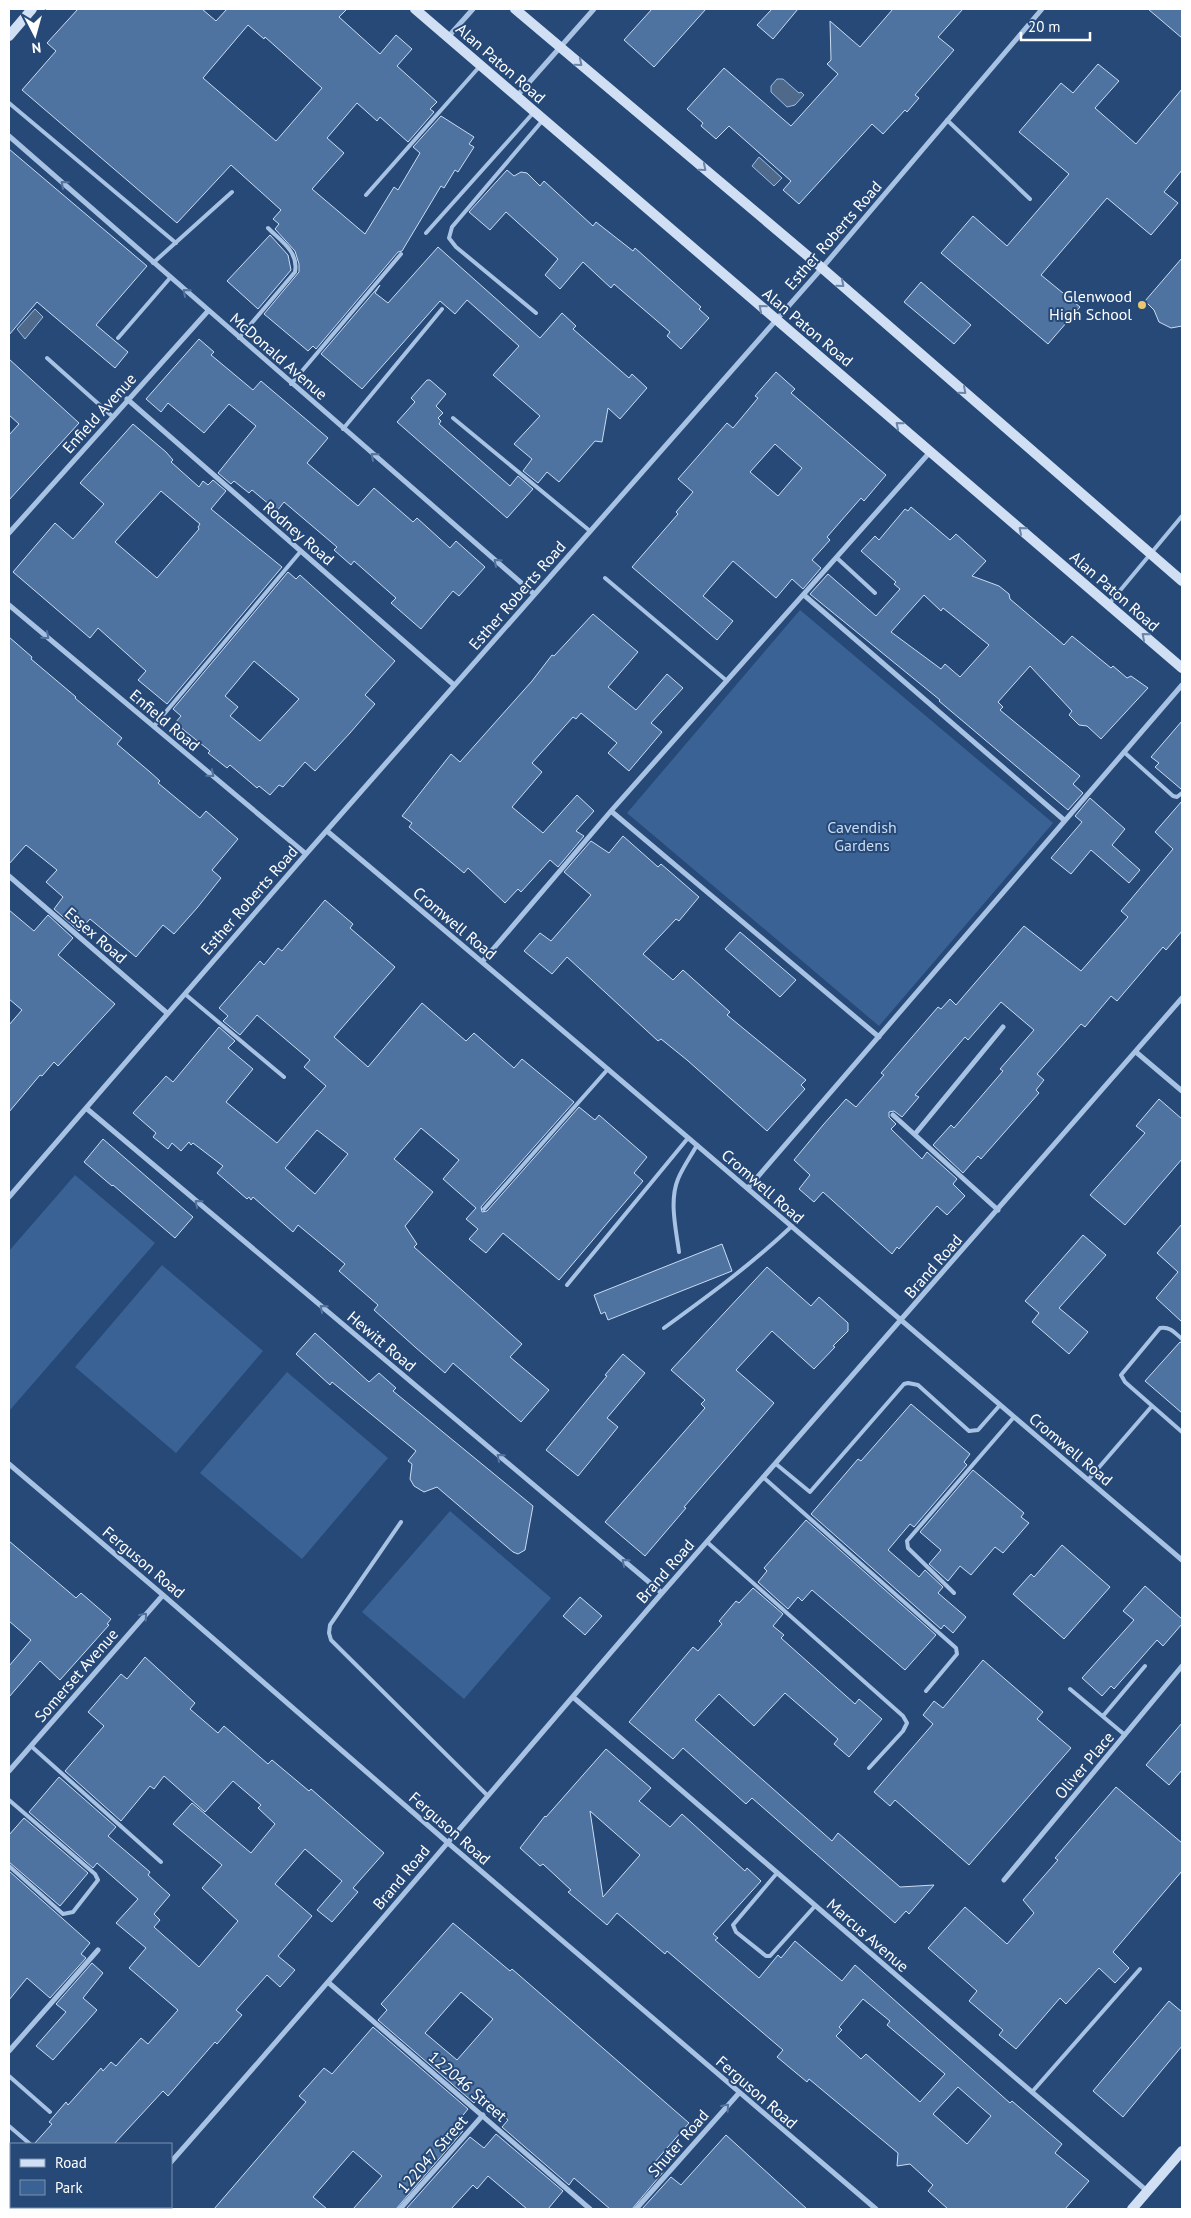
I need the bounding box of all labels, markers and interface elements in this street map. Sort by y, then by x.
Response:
north arrow [10,10,60,60]
scale bar [1021,10,1090,42]
text: 20 m [1028,17,1061,36]
street label: Alan Paton Road [452,19,550,107]
text: N [31,38,42,57]
one-way arrow [573,57,582,65]
one-way arrow [698,162,707,171]
street label: Esther Roberts Road [780,176,886,294]
one-way arrow [60,181,69,190]
one-way arrow [835,278,844,287]
street label: Alan Paton Road [759,283,857,371]
place label: Glenwood High School [1049,286,1132,324]
one-way arrow [182,288,191,297]
marker: Glenwood High School [1136,299,1148,311]
one-way arrow [758,305,767,314]
street label: McDonald Avenue [226,308,332,404]
street label: Enfield Avenue [58,369,140,457]
one-way arrow [958,385,967,394]
one-way arrow [896,422,905,430]
one-way arrow [371,453,380,462]
street label: Rodney Road [259,497,339,569]
one-way arrow [1019,527,1028,536]
street label: Esther Roberts Road [464,536,570,654]
street label: Alan Paton Road [1066,547,1164,635]
one-way arrow [494,559,503,568]
one-way arrow [40,630,49,639]
one-way arrow [1142,633,1151,642]
street label: Enfield Road [126,685,204,755]
one-way arrow [205,769,214,778]
park label: Cavendish Gardens [827,817,897,855]
street label: Esther Roberts Road [196,841,302,959]
street label: Cromwell Road [409,882,501,964]
street label: Essex Road [61,903,131,967]
street label: Cromwell Road [718,1145,808,1227]
one-way arrow [195,1199,204,1208]
street label: Brand Road [900,1230,966,1302]
one-way arrow [319,1304,328,1313]
street label: Hewitt Road [343,1306,421,1376]
street label: Cromwell Road [1025,1408,1117,1490]
one-way arrow [497,1454,506,1463]
street label: Ferguson Road [99,1522,189,1602]
street label: Brand Road [632,1535,698,1607]
one-way arrow [621,1559,630,1568]
one-way arrow [139,1612,148,1621]
street label: Somerset Avenue [30,1624,122,1726]
street label: Oliver Place [1050,1727,1118,1803]
street label: Ferguson Road [405,1787,495,1869]
street label: Brand Road [368,1841,434,1913]
street label: Marcus Avenue [823,1894,913,1976]
street label: 122046 Street [425,2046,512,2126]
street label: Ferguson Road [712,2051,802,2133]
one-way arrow [720,2104,729,2113]
street label: Shuter Road [643,2105,713,2181]
street label: 122047 Street [393,2111,472,2197]
legend [10,2143,172,2208]
text: Road [55,2153,87,2172]
text: Park [55,2178,83,2197]

